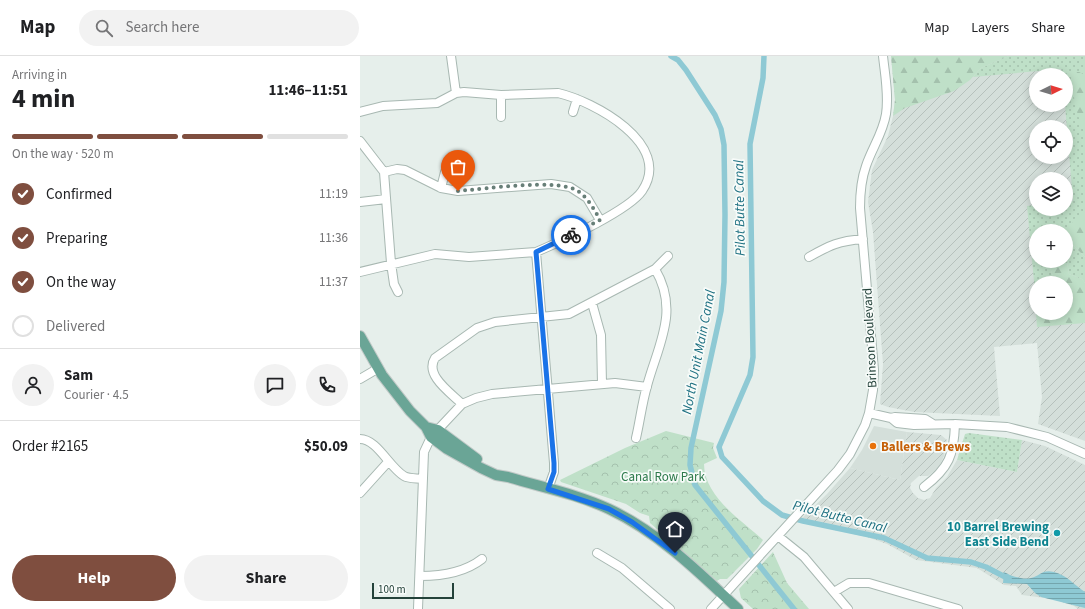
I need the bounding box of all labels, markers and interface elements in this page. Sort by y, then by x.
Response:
search box [79,10,359,46]
text: Map [20,14,55,41]
icon: search [93,17,115,39]
text: Search here [125,17,199,38]
text: Map [924,18,949,38]
text: Layers [971,18,1009,38]
text: Share [1031,18,1065,38]
text: Arriving in [12,66,67,84]
north arrow [1029,68,1073,112]
map controls [1029,68,1073,320]
text: 4 min [12,80,75,117]
text: 11:46–11:51 [268,80,348,101]
button: locate [1029,120,1073,164]
text: On the way · 520 m [12,145,114,163]
pin [441,150,475,191]
icon: bag [447,156,469,178]
water label: Pilot Butte Canal [729,159,751,256]
button: layers [1029,172,1073,216]
icon: check [12,183,34,205]
text: Confirmed [46,184,112,205]
text: 11:19 [319,185,348,203]
courier [551,215,591,255]
icon: bike [560,224,582,246]
button: + [1029,224,1073,268]
icon: check [12,227,34,249]
text: Preparing [46,228,107,249]
text: 11:36 [319,229,348,247]
icon: check [12,271,34,293]
text: On the way [46,272,116,293]
text: 11:37 [319,273,348,291]
button: − [1029,276,1073,320]
street label: Brinson Boulevard [858,287,882,388]
water label: North Unit Main Canal [677,288,721,416]
text: Delivered [46,316,105,337]
button: person [12,364,54,406]
button: chat [254,364,296,406]
button: phone [306,364,348,406]
text: Sam [64,365,93,386]
text: Courier · 4.5 [64,386,129,404]
text: Order #2165 [12,436,88,457]
text: $50.09 [304,436,348,457]
place label: Ballers & Brews [881,438,970,456]
marker: Ballers & Brews [868,441,878,451]
park label: Canal Row Park [621,468,706,486]
water label: Pilot Butte Canal [791,496,889,538]
pin [658,512,692,553]
icon: home [664,518,686,540]
place label: 10 Barrel Brewing East Side Bend [947,518,1049,551]
marker: 10 Barrel Brewing East Side Bend [1052,528,1062,538]
button: Help [12,555,176,601]
button: Share [184,555,348,601]
scale bar [372,581,454,600]
text: 100 m [378,582,406,597]

